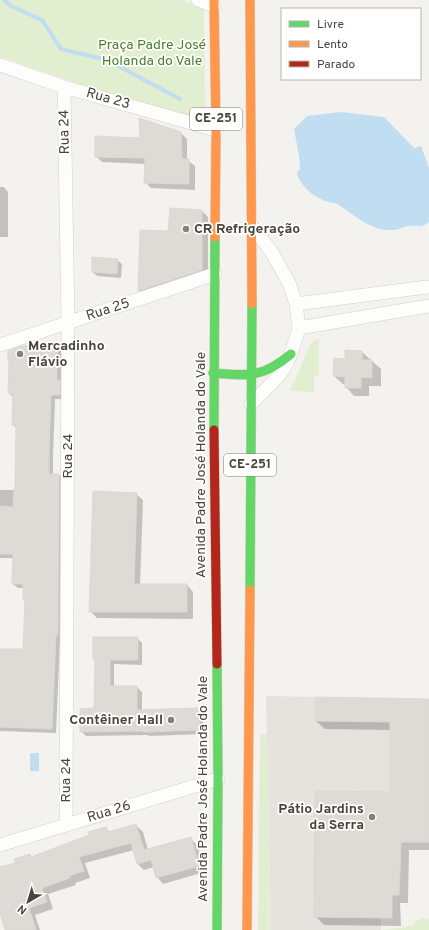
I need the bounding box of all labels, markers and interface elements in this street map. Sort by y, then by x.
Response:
legend [281,8,421,80]
text: Livre [317,17,344,33]
park label: Praça Padre José Holanda do Vale [98,37,206,70]
text: Lento [317,37,348,53]
text: Parado [317,57,355,73]
street label: Rua 23 [84,85,132,113]
road number: CE-251 [190,108,242,130]
street label: Rua 24 [56,109,74,155]
place label: CR Refrigeração [194,221,300,238]
marker: CR Refrigeração [181,224,191,234]
street label: Rua 25 [84,295,132,325]
place label: Mercadinho Flávio [28,338,105,371]
marker: Mercadinho Flávio [15,349,25,359]
street label: Avenida Padre José Holanda do Vale [193,352,210,578]
street label: Rua 24 [60,434,77,478]
road number: CE-251 [224,454,276,476]
street label: Avenida Padre José Holanda do Vale [195,676,212,902]
place label: Contêiner Hall [69,712,163,729]
marker: Contêiner Hall [166,715,176,725]
street label: Rua 24 [58,758,75,802]
street label: Rua 26 [85,797,133,827]
place label: Pátio Jardins da Serra [278,801,364,834]
marker: Pátio Jardins da Serra [367,812,377,822]
north arrow [8,882,48,922]
text: N [15,901,30,917]

